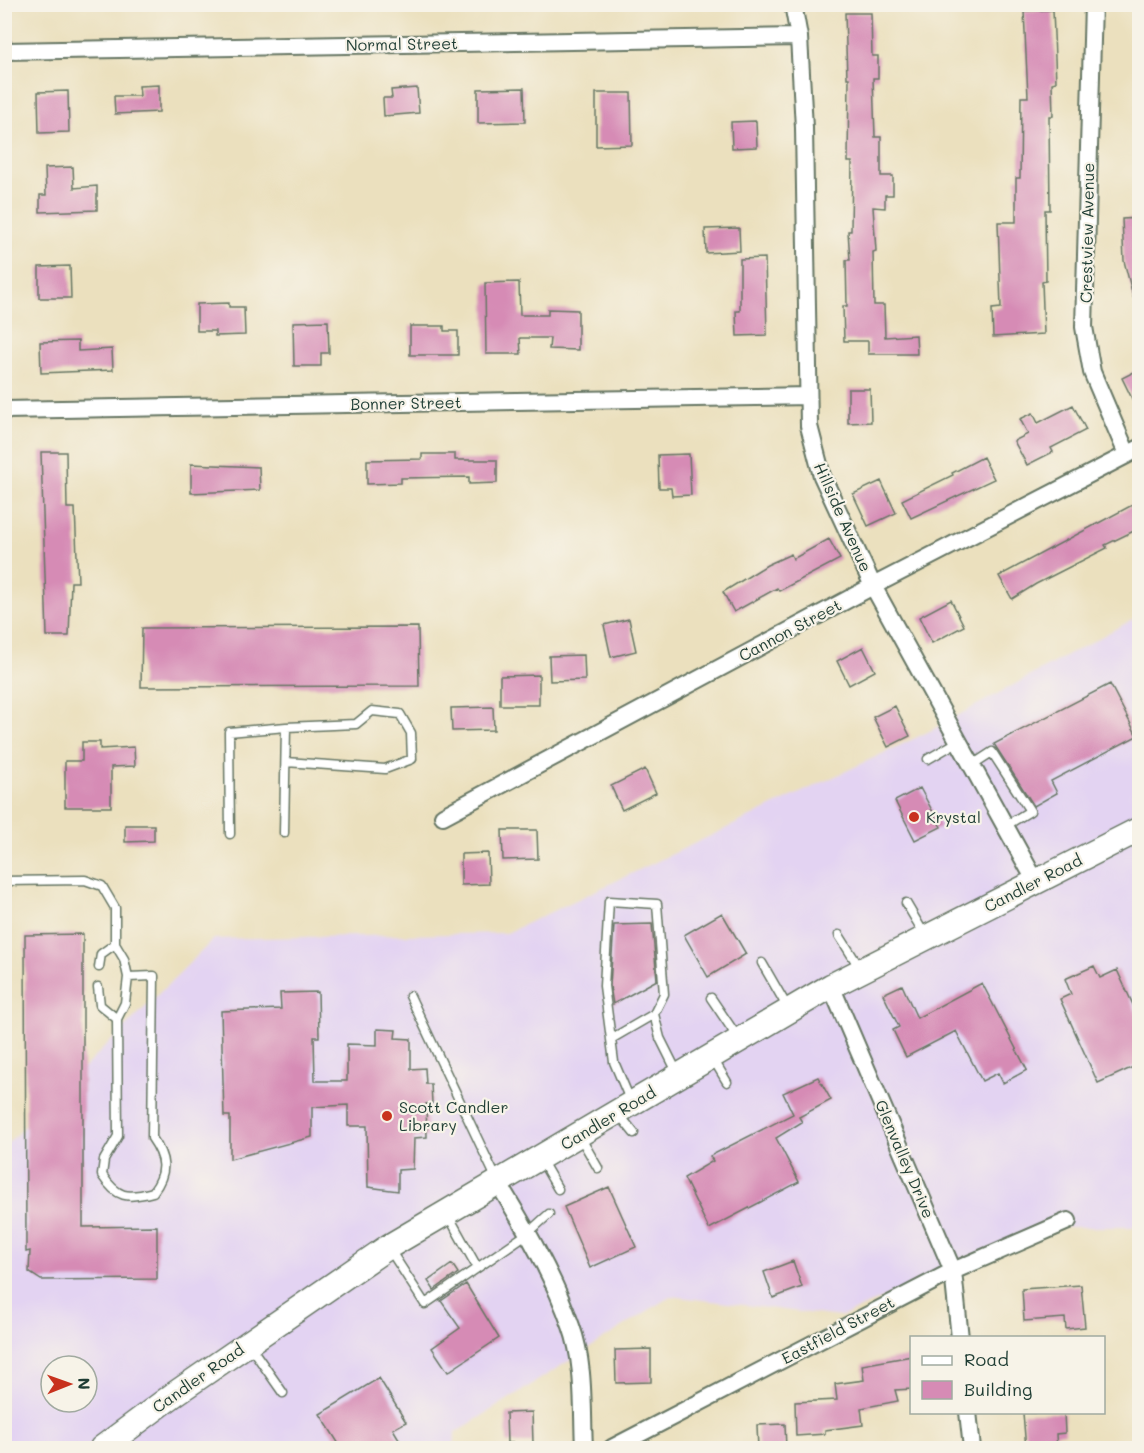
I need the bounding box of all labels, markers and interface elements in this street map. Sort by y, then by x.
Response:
street label: Normal Street [346,32,458,55]
street label: Crestview Avenue [1075,163,1098,303]
street label: Bonner Street [350,391,462,414]
street label: Hillside Avenue [810,459,877,575]
street label: Cannon Street [735,594,845,665]
place label: Krystal [926,806,981,827]
marker: Krystal [907,810,921,824]
street label: Candler Road [980,849,1085,916]
street label: Candler Road [556,1081,659,1154]
place label: Scott Candler Library [399,1096,508,1135]
street label: Glenvalley Drive [871,1096,940,1221]
marker: Scott Candler Library [380,1109,394,1123]
street label: Eastfield Street [778,1291,898,1368]
legend [910,1336,1105,1414]
street label: Candler Road [148,1338,248,1417]
text: Road [964,1347,1009,1371]
north arrow [39,1354,99,1414]
text: N [74,1377,95,1390]
text: Building [964,1377,1032,1401]

